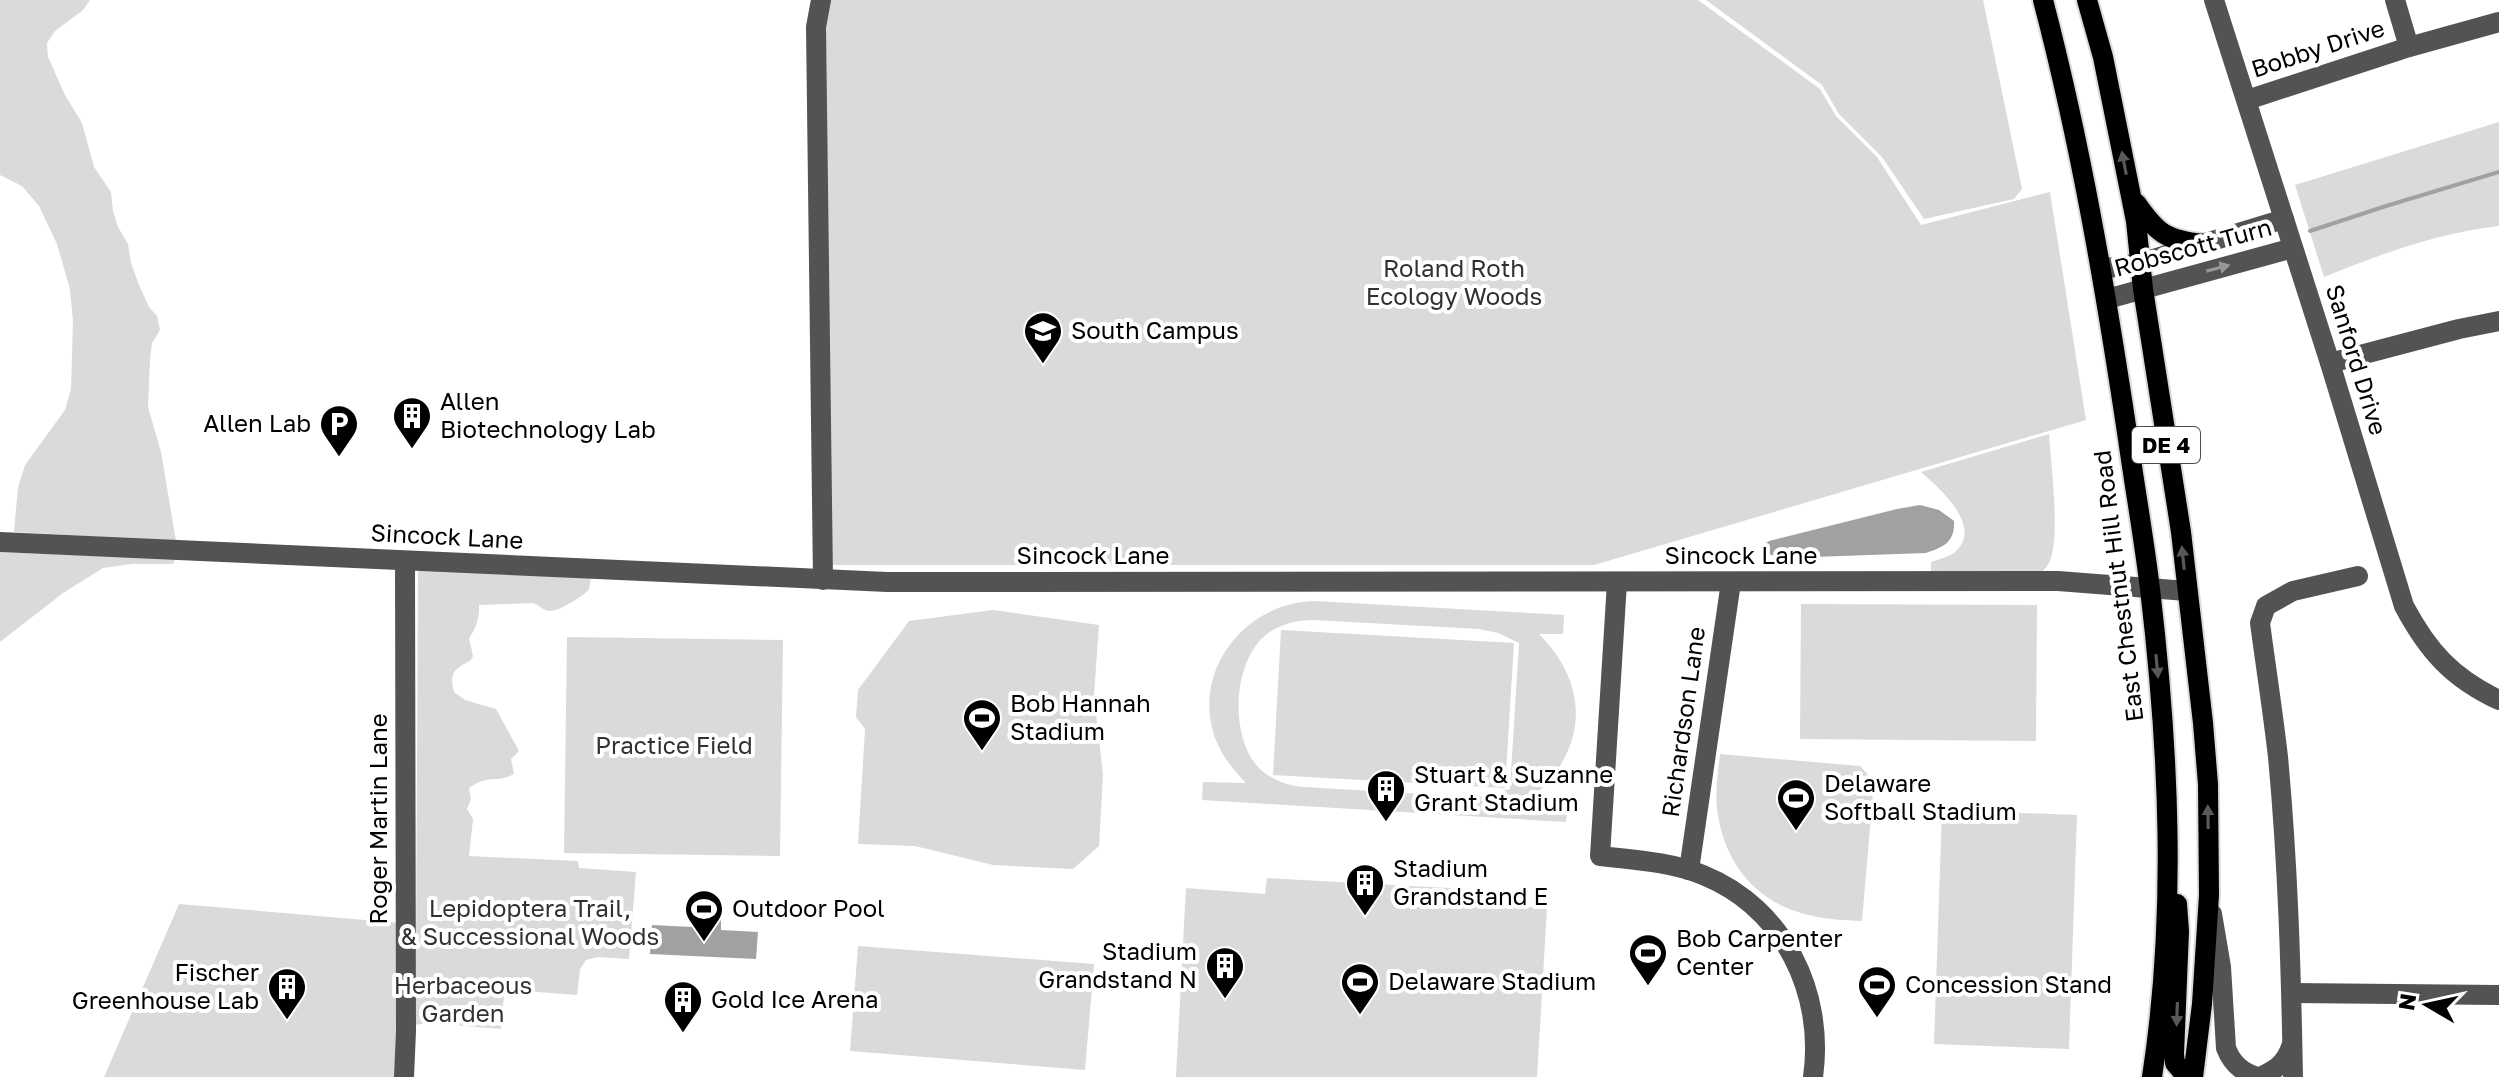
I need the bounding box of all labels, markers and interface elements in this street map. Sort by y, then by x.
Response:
street label: Bobby Drive [2247,12,2388,83]
one-way arrow [2117,150,2130,175]
street label: Robscott Turn [2111,212,2274,281]
park label: Roland Roth Ecology Woods [1366,253,1542,310]
one-way arrow [2206,262,2231,274]
street label: Sanford Drive [2321,281,2394,438]
school or university icon: South Campus [1022,310,1064,365]
place label: South Campus [1071,315,1239,344]
place label: Allen Biotechnology Lab [440,386,656,443]
building icon: Allen Biotechnology Lab [391,395,433,450]
parking icon: Allen Lab [318,403,360,458]
place label: Allen Lab [203,408,311,437]
road number: DE 4 [2132,427,2200,463]
street label: East Chestnut Hill Road [2086,449,2149,724]
street label: Sincock Lane [370,517,524,554]
street label: Sincock Lane [1017,540,1169,569]
street label: Sincock Lane [1665,540,1817,569]
one-way arrow [2177,545,2190,570]
street label: Richardson Lane [1655,625,1710,819]
one-way arrow [2151,654,2164,679]
place label: Bob Hannah Stadium [1010,688,1151,745]
sports icon: Bob Hannah Stadium [961,697,1003,752]
street label: Roger Martin Lane [363,713,392,925]
park label: Practice Field [595,730,753,759]
place label: Stuart & Suzanne Grant Stadium [1414,759,1613,816]
building icon: Stuart & Suzanne Grant Stadium [1365,768,1407,823]
place label: Delaware Softball Stadium [1824,768,2017,825]
sports icon: Delaware Softball Stadium [1775,777,1817,832]
one-way arrow [2202,804,2215,829]
place label: Stadium Grandstand E [1393,853,1548,910]
building icon: Stadium Grandstand E [1344,862,1386,917]
sports icon: Outdoor Pool [683,888,725,943]
park label: Lepidoptera Trail, & Successional Woods [401,893,659,950]
place label: Outdoor Pool [732,893,885,922]
place label: Bob Carpenter Center [1676,923,1843,980]
sports icon: Bob Carpenter Center [1627,932,1669,987]
place label: Stadium Grandstand N [1038,936,1197,993]
building icon: Stadium Grandstand N [1204,945,1246,1000]
place label: Fischer Greenhouse Lab [72,957,259,1014]
sports icon: Delaware Stadium [1339,961,1381,1016]
sports icon: Concession Stand [1856,964,1898,1019]
north arrow [2387,965,2467,1045]
building icon: Fischer Greenhouse Lab [266,966,308,1021]
place label: Delaware Stadium [1388,966,1596,995]
place label: Concession Stand [1905,969,2112,998]
park label: Herbaceous Garden [394,970,532,1027]
building icon: Gold Ice Arena [662,979,704,1034]
place label: Gold Ice Arena [711,984,879,1013]
text: N [2392,991,2421,1012]
one-way arrow [2170,1002,2183,1027]

